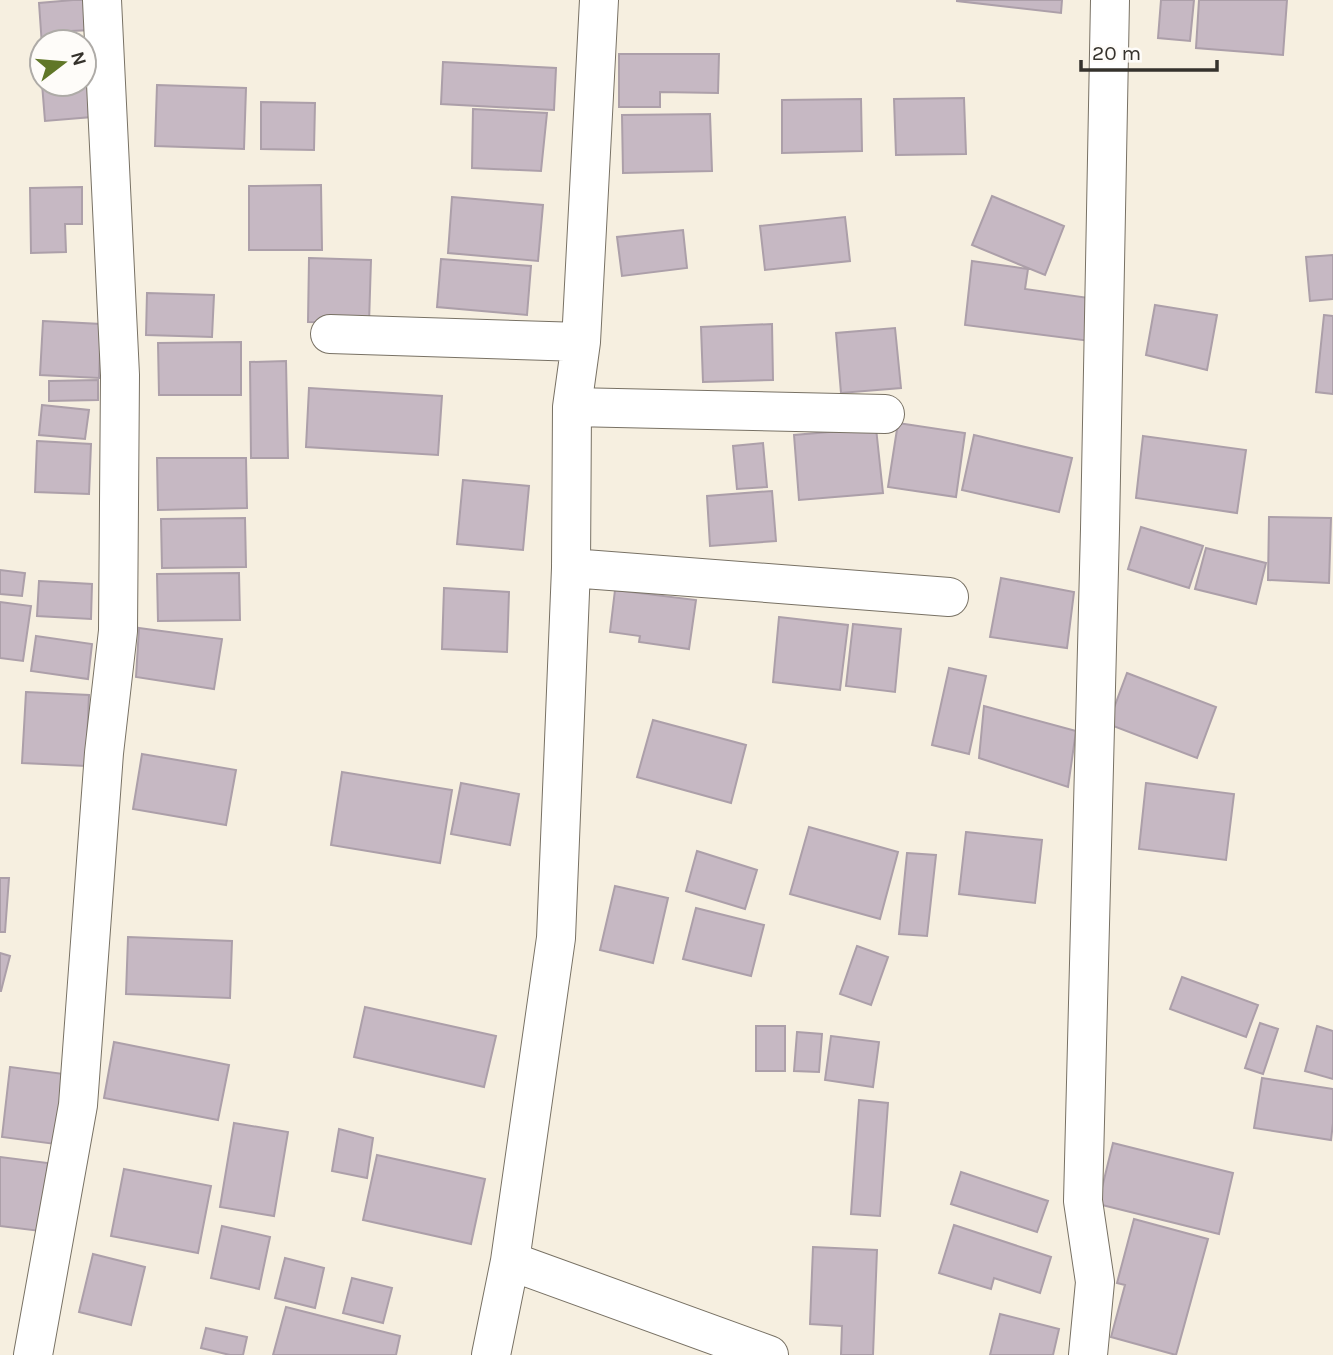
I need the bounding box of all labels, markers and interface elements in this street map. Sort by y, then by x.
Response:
north arrow [28,28,98,98]
scale bar [1081,28,1218,72]
text: 20 m [1092,41,1141,65]
text: N [66,49,91,68]

